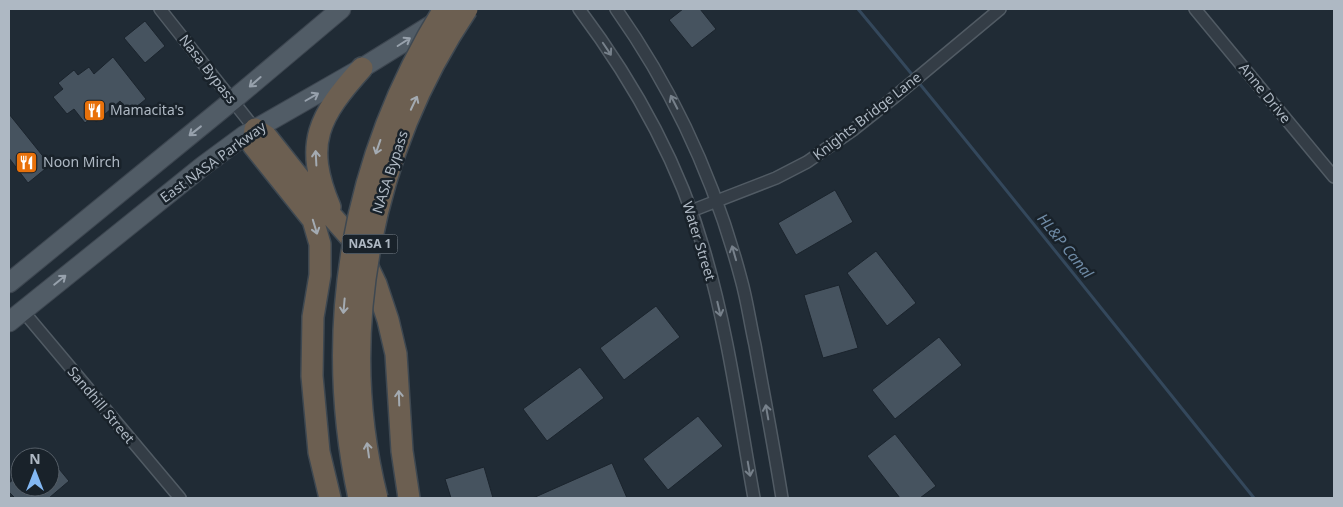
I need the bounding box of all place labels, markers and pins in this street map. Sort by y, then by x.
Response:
restaurant icon: Mamacita's [82,98,106,122]
place label: Mamacita's [110,100,184,119]
restaurant icon: Noon Mirch [15,150,39,174]
place label: Noon Mirch [43,152,120,171]

